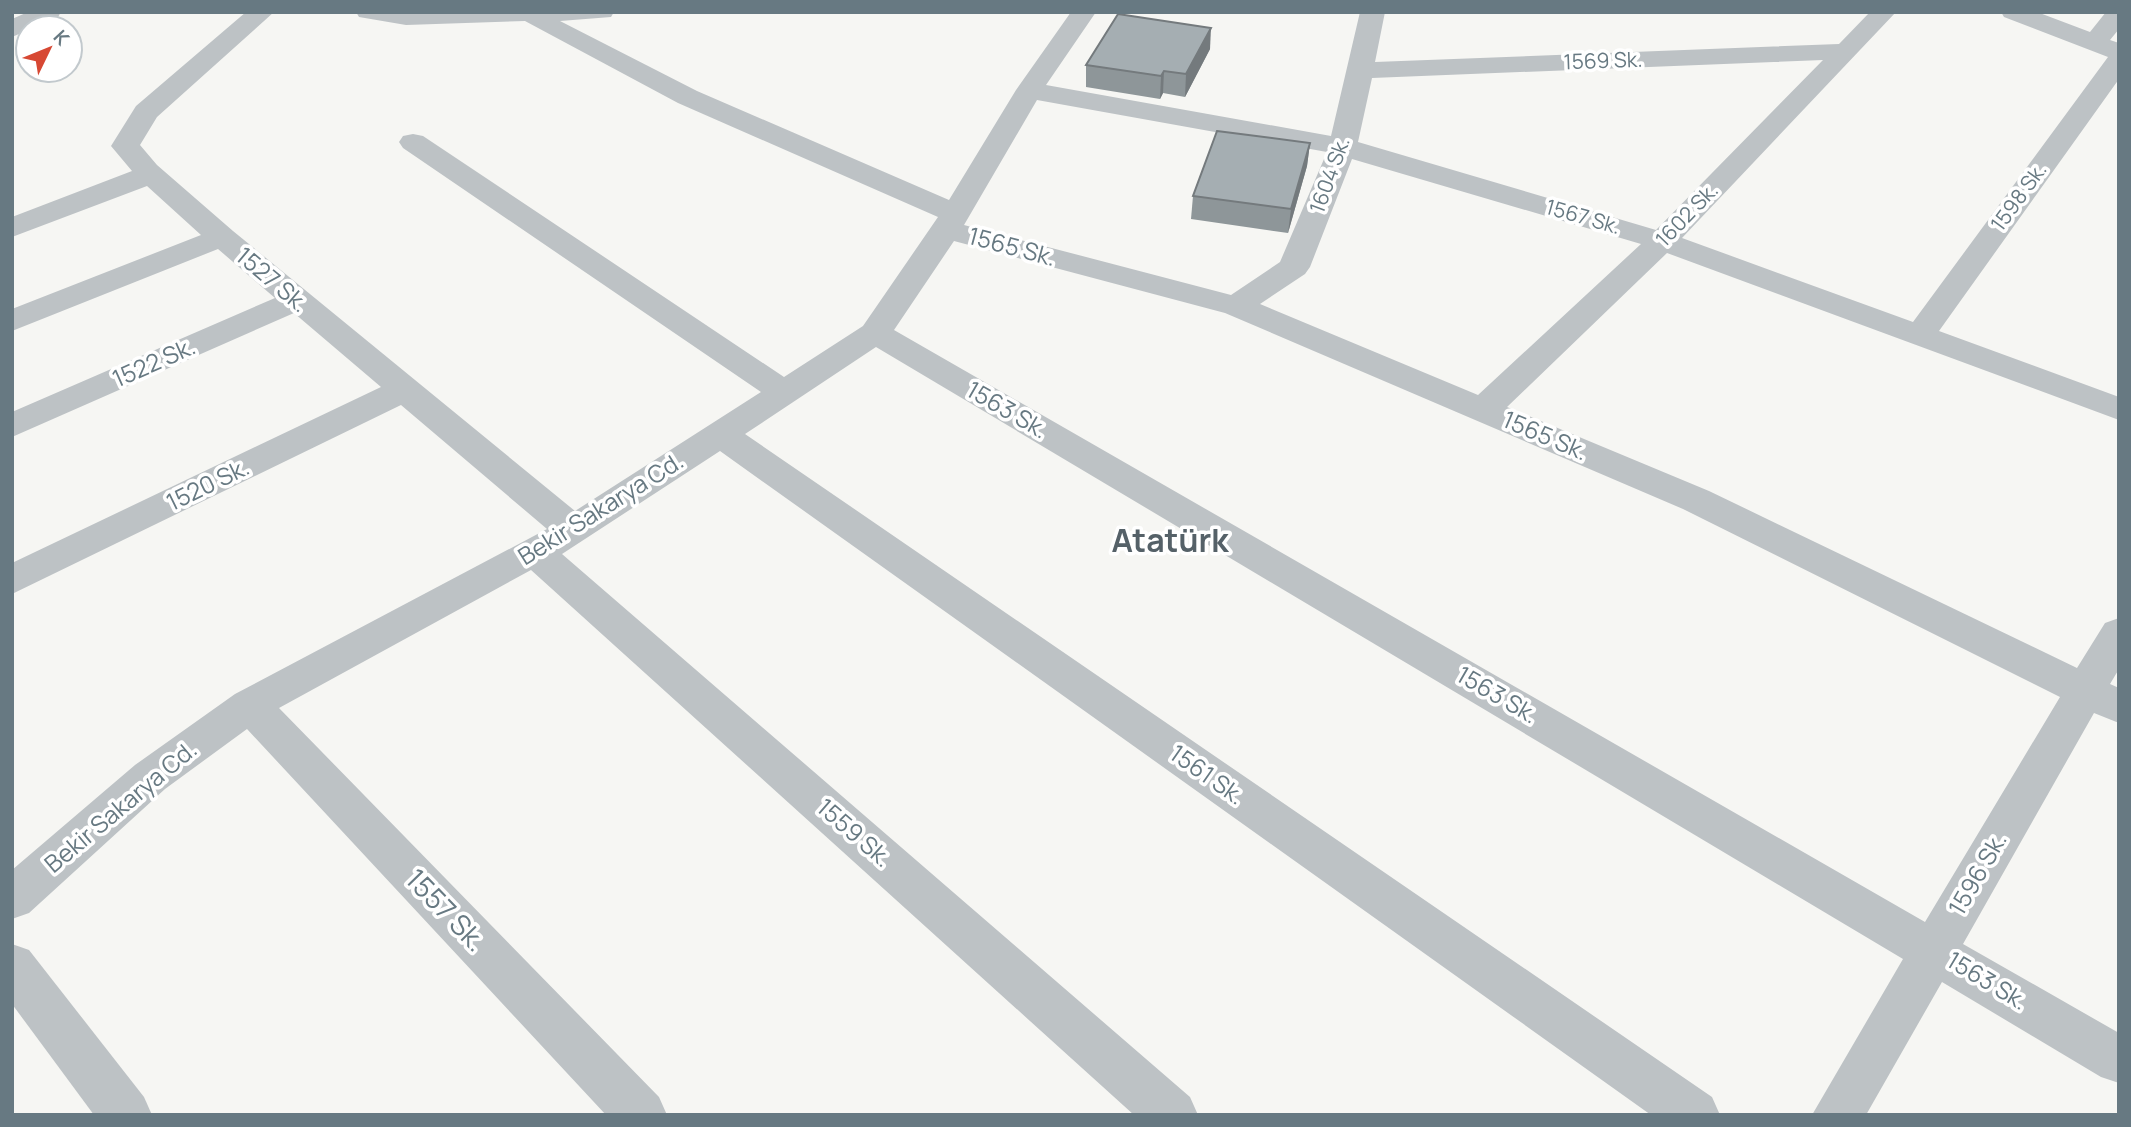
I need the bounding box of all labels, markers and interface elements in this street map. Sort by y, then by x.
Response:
north arrow [14,14,84,84]
text: K [48,24,76,51]
street label: 1569 Sk. [1563,45,1643,75]
street label: 1604 Sk. [1302,133,1356,217]
street label: 1598 Sk. [1984,156,2053,236]
street label: 1602 Sk. [1649,176,1724,252]
street label: 1567 Sk. [1543,192,1624,240]
street label: 1565 Sk. [965,218,1060,273]
street label: 1527 Sk. [229,239,316,319]
street label: 1522 Sk. [107,329,200,394]
street label: 1563 Sk. [961,372,1055,445]
street label: 1565 Sk. [1498,402,1593,467]
street label: Bekir Sakarya Cd. [511,444,689,572]
street label: 1520 Sk. [160,449,254,518]
district label: Atatürk [1112,518,1229,562]
street label: 1563 Sk. [1451,657,1545,730]
street label: Bekir Sakarya Cd. [37,732,203,879]
street label: 1561 Sk. [1164,736,1252,812]
street label: 1559 Sk. [810,790,900,874]
street label: 1596 Sk. [1940,826,2014,921]
street label: 1557 Sk. [398,860,496,959]
street label: 1563 Sk. [1941,943,2034,1017]

